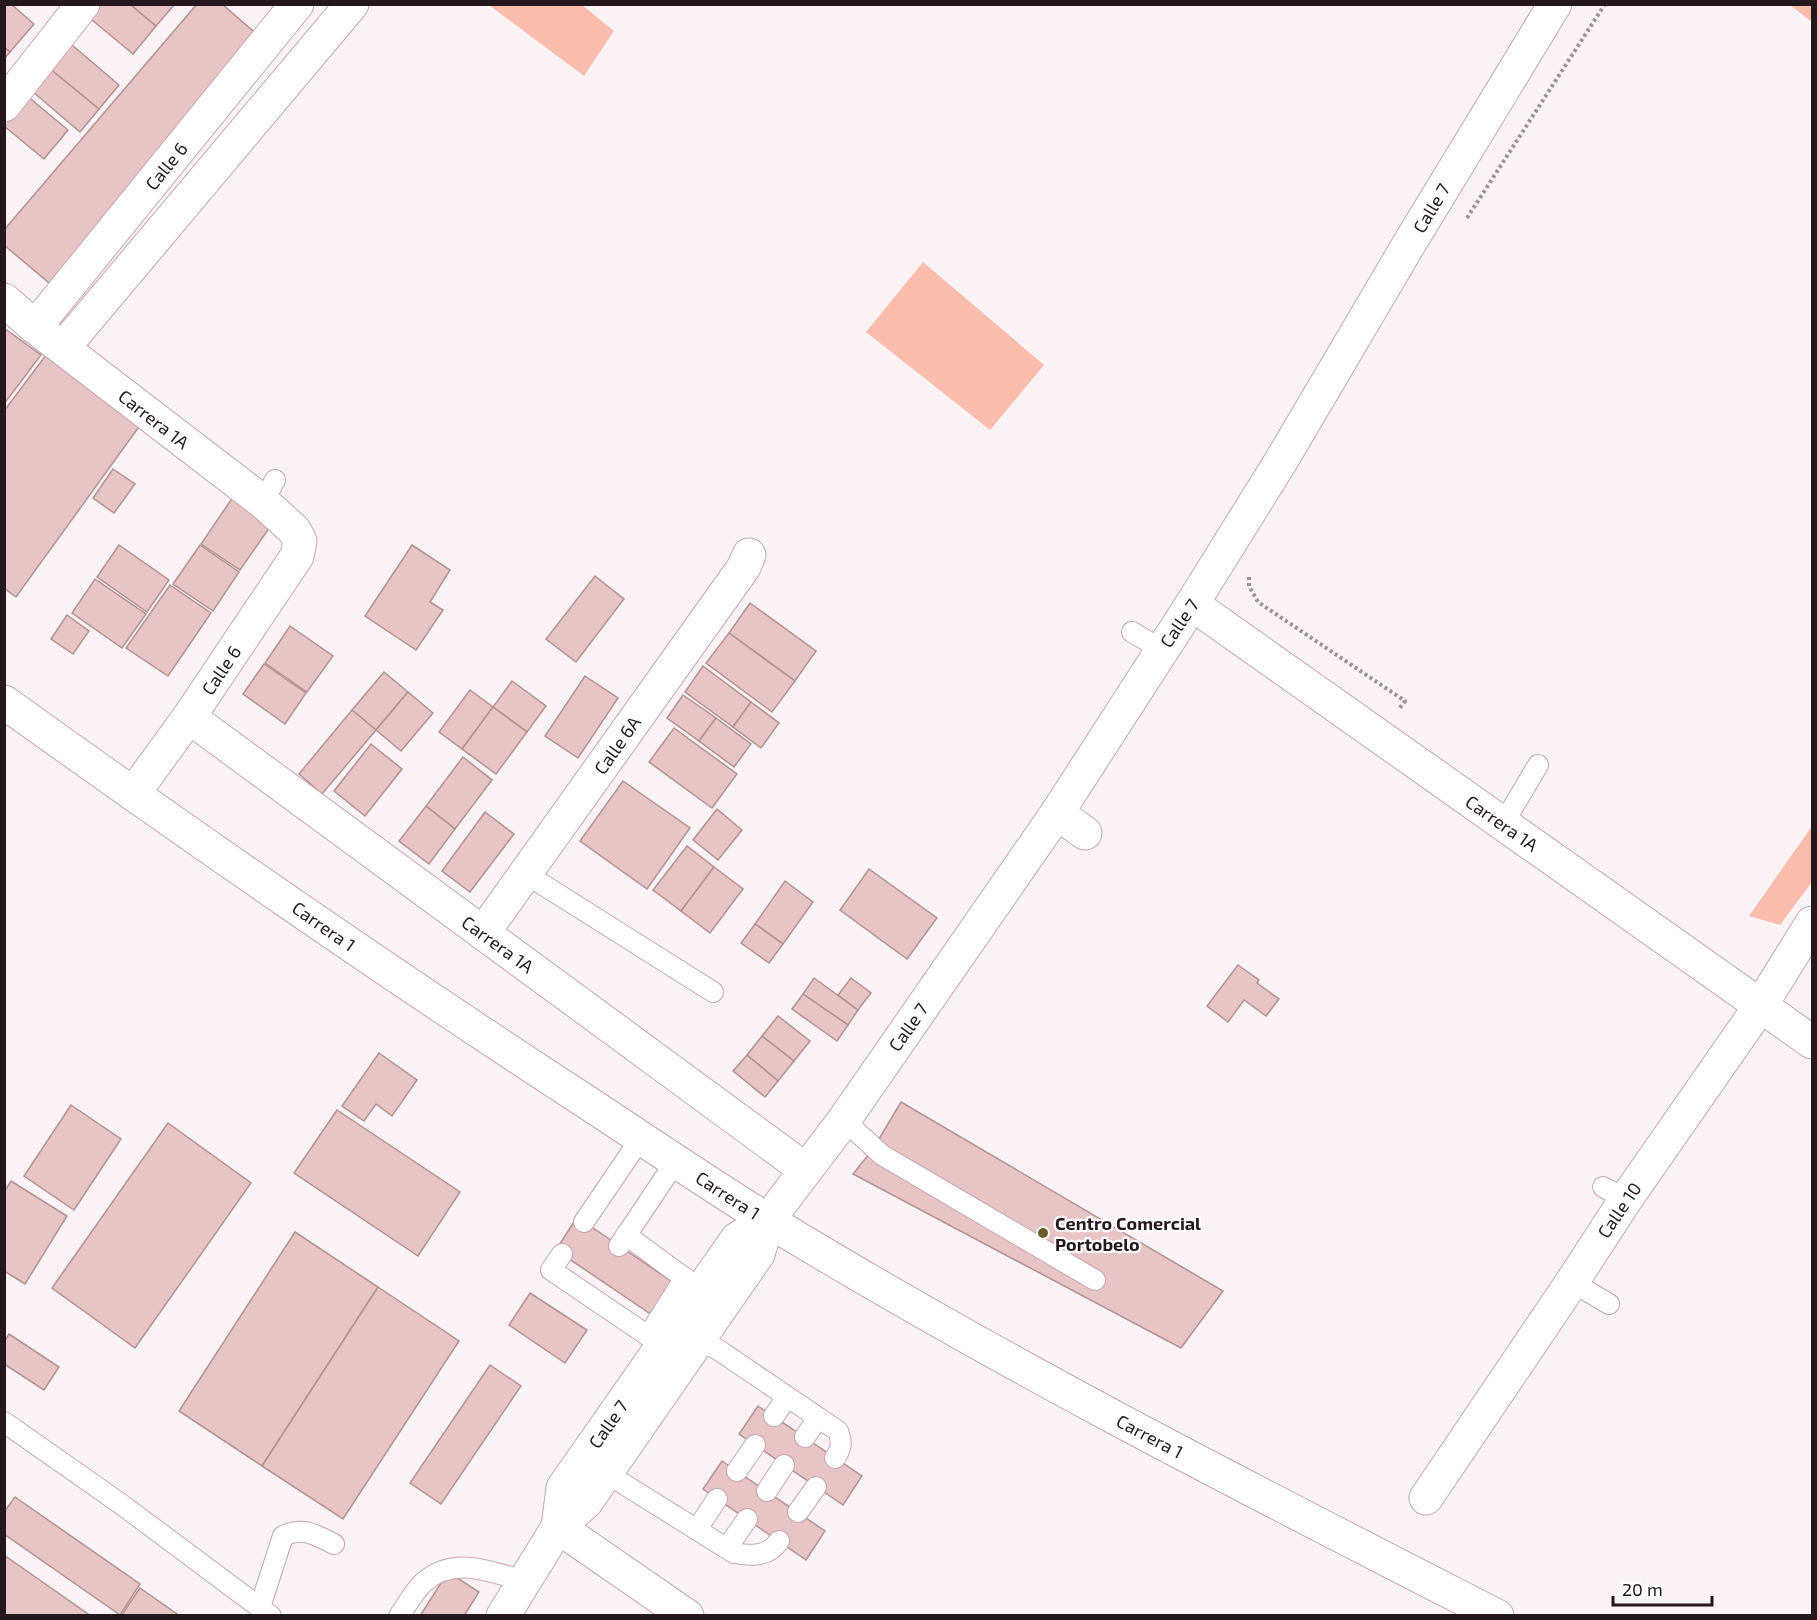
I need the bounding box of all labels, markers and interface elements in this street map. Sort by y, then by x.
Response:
street label: Calle 6 [140,138,192,194]
street label: Calle 7 [1408,179,1454,237]
street label: Carrera 1A [114,385,194,454]
street label: Calle 7 [1155,595,1203,651]
street label: Calle 6 [197,641,245,699]
street label: Calle 6A [589,711,645,778]
street label: Carrera 1A [1461,790,1543,856]
street label: Carrera 1 [288,896,360,956]
street label: Carrera 1A [458,911,539,978]
street label: Calle 7 [884,999,932,1055]
street label: Carrera 1 [692,1166,764,1224]
street label: Calle 10 [1592,1178,1646,1242]
place label: Centro Comercial Portobelo [1055,1212,1201,1255]
marker: Centro Comercial Portobelo [1036,1226,1050,1240]
street label: Calle 7 [584,1396,632,1452]
street label: Carrera 1 [1113,1409,1187,1463]
scale bar [1613,1569,1712,1607]
text: 20 m [1622,1578,1663,1600]

